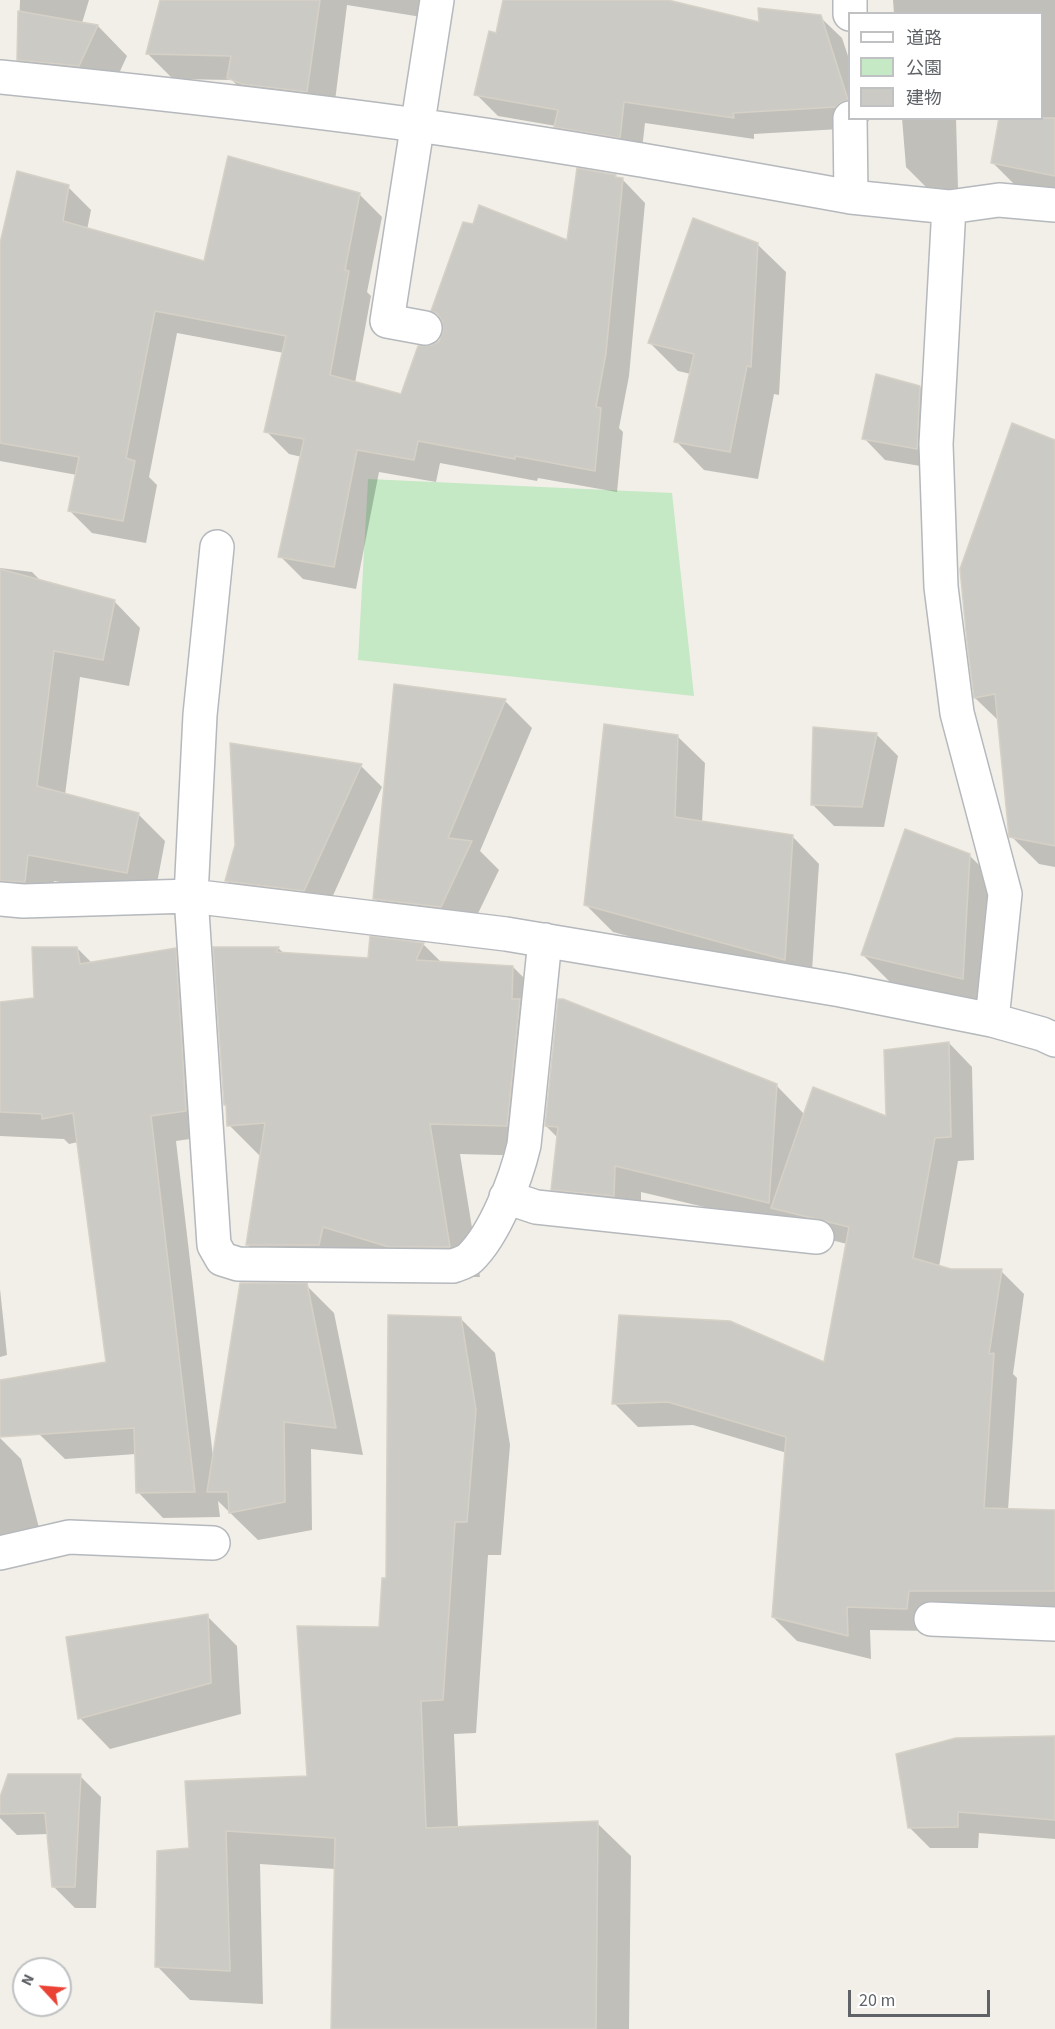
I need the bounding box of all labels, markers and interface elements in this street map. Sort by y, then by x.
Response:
legend [848,12,1043,120]
text: 道路 [906,26,942,51]
text: 公園 [906,56,942,81]
text: 建物 [906,86,942,111]
north arrow [12,1957,72,2017]
text: N [15,1970,40,1990]
scale bar [851,1978,994,2016]
text: 20 m [859,1988,895,2013]

